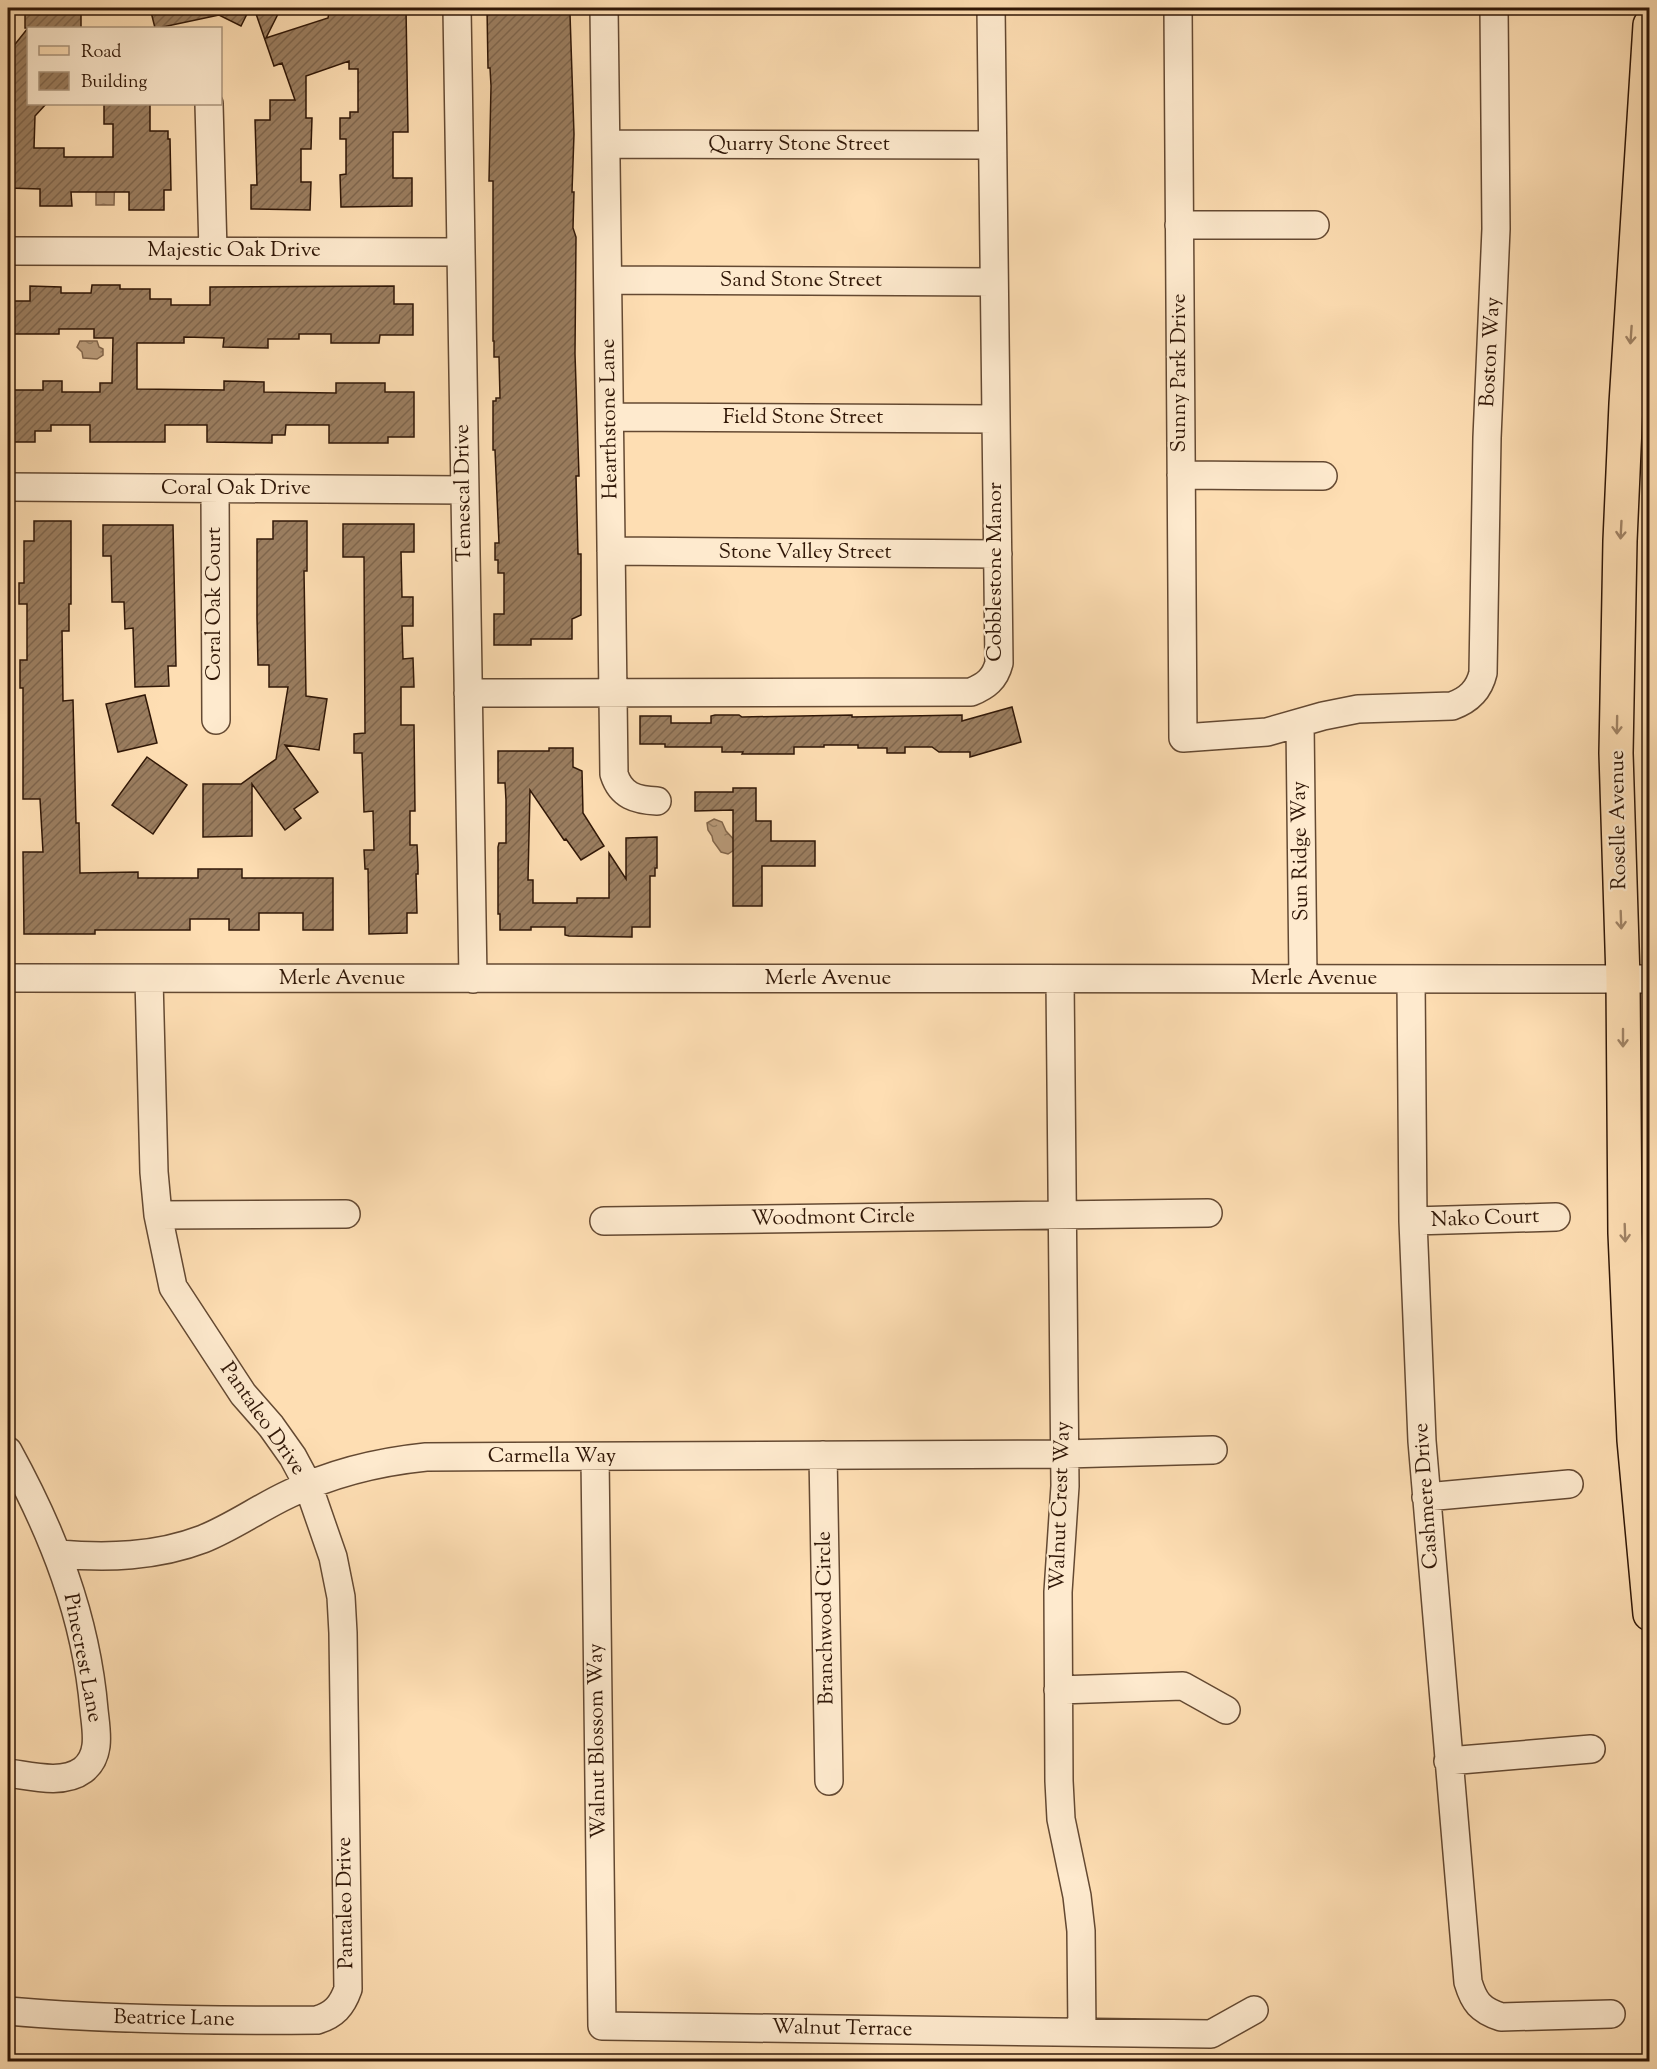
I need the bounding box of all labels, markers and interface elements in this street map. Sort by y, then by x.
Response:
legend [27,27,222,105]
text: Road [81,40,121,66]
text: Building [81,70,147,96]
street label: Quarry Stone Street [708,130,890,160]
street label: Majestic Oak Drive [147,236,321,266]
street label: Sand Stone Street [720,266,882,296]
street label: Sunny Park Drive [1165,294,1195,452]
street label: Boston Way [1473,296,1509,408]
one-way arrow [1625,324,1636,344]
street label: Hearthstone Lane [594,338,626,500]
street label: Field Stone Street [723,403,883,433]
street label: Temescal Drive [448,424,480,562]
street label: Coral Oak Drive [161,474,311,504]
street label: Cobblestone Manor [981,482,1011,662]
one-way arrow [1615,519,1626,539]
street label: Coral Oak Court [200,527,230,681]
street label: Stone Valley Street [718,538,892,568]
one-way arrow [1611,714,1623,734]
street label: Roselle Avenue [1603,750,1635,890]
street label: Sun Ridge Way [1285,780,1317,921]
one-way arrow [1615,909,1627,929]
street label: Merle Avenue [279,964,405,994]
street label: Merle Avenue [765,964,891,994]
street label: Merle Avenue [1251,964,1377,994]
one-way arrow [1617,1027,1629,1047]
street label: Woodmont Circle [751,1202,915,1234]
street label: Nako Court [1430,1202,1540,1236]
one-way arrow [1619,1222,1631,1242]
street label: Pantaleo Drive [212,1356,312,1482]
street label: Walnut Crest Way [1043,1420,1079,1591]
street label: Cashmere Drive [1407,1422,1447,1570]
street label: Carmella Way [488,1442,617,1472]
street label: Branchwood Circle [809,1531,843,1705]
street label: Pinecrest Lane [55,1591,109,1725]
street label: Walnut Blossom Way [581,1642,615,1839]
street label: Pantaleo Drive [330,1837,362,1969]
street label: Beatrice Lane [113,2003,235,2035]
street label: Walnut Terrace [771,2013,913,2045]

